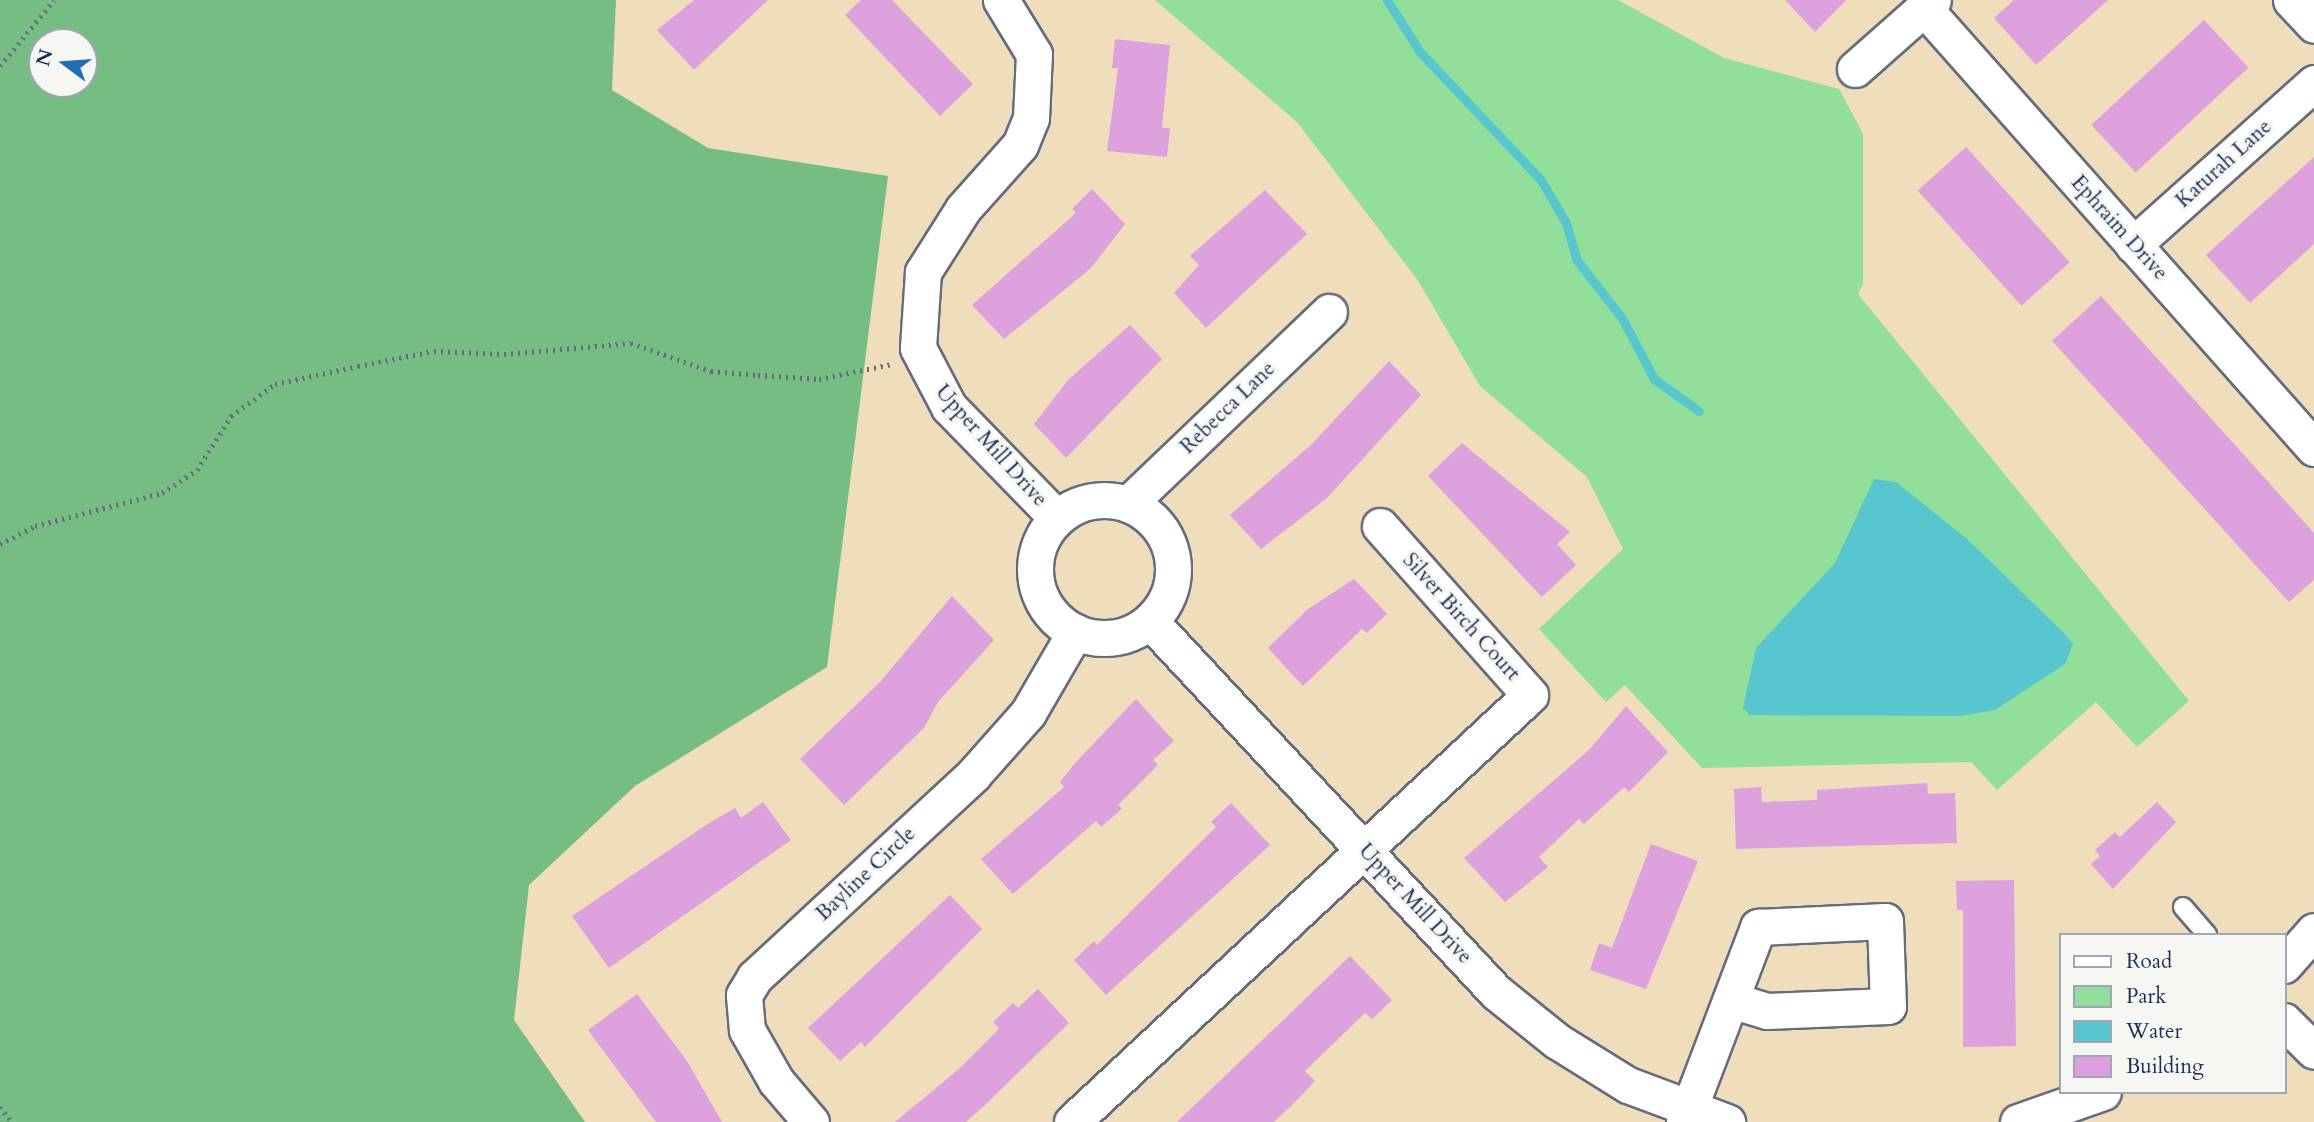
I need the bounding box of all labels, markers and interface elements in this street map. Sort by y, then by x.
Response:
north arrow [28,28,98,98]
text: N [30,46,60,69]
street label: Katurah Lane [2171,114,2277,214]
street label: Ephraim Drive [2065,170,2173,286]
street label: Rebecca Lane [1175,357,1281,459]
street label: Upper Mill Drive [930,380,1052,512]
street label: Silver Birch Court [1397,548,1525,686]
street label: Bayline Circle [811,822,921,926]
street label: Upper Mill Drive [1353,839,1477,969]
legend [2058,933,2286,1094]
text: Road [2126,947,2172,976]
text: Park [2126,982,2166,1011]
text: Water [2126,1017,2182,1046]
text: Building [2126,1052,2204,1081]

